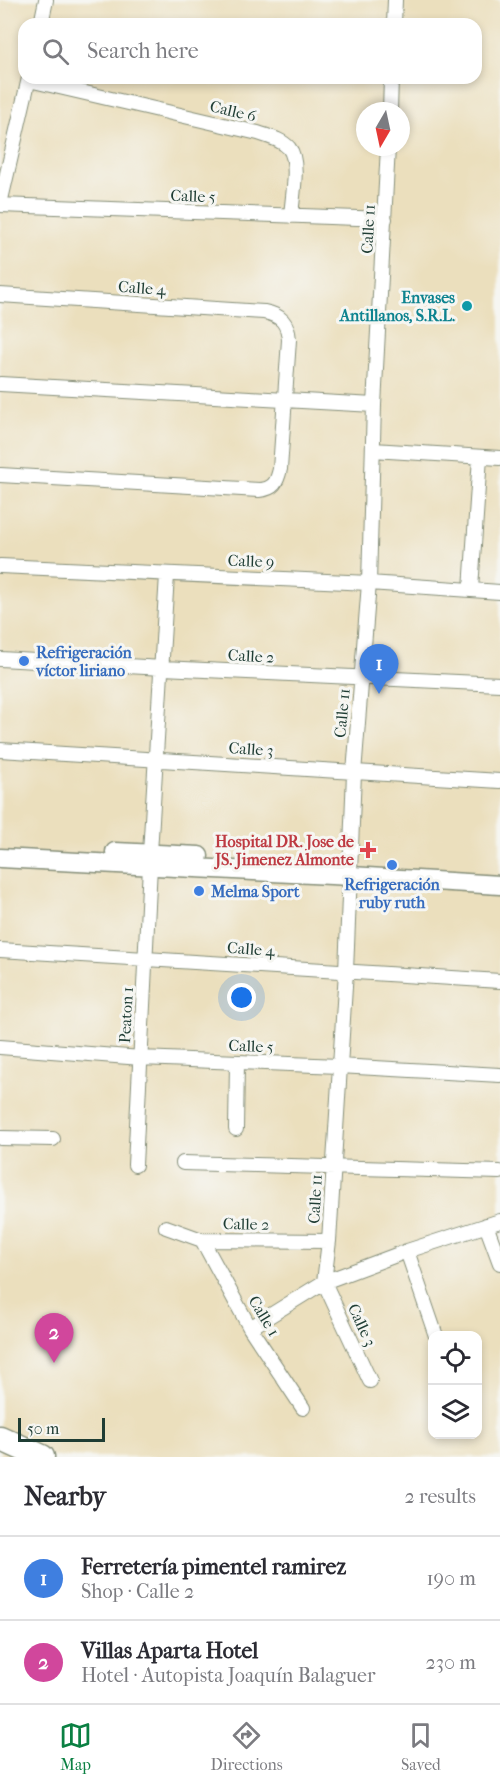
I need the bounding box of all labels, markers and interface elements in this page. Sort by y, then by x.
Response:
search box [18,18,482,84]
icon: search [39,35,72,68]
text: Search here [87,38,199,64]
street label: Calle 6 [208,96,258,126]
north arrow [356,102,410,156]
street label: Calle 5 [170,186,216,206]
street label: Calle 11 [357,204,379,254]
street label: Calle 4 [118,277,167,299]
place label: Envases Antillanos, S.R.L. [339,288,455,325]
marker: Envases Antillanos, S.R.L. [460,299,474,313]
street label: Calle 9 [227,551,275,571]
place label: Refrigeración víctor liriano [35,643,132,680]
pin: 1 [360,644,398,694]
street label: Calle 2 [227,645,275,667]
marker: Refrigeración víctor liriano [17,654,31,668]
street label: Calle 11 [330,687,354,739]
street label: Calle 3 [228,738,274,760]
place label: Hospital DR. Jose de JS. Jimenez Almonte [213,832,354,870]
marker: Hospital DR. Jose de JS. Jimenez Almonte [359,841,377,859]
marker: Refrigeración ruby ruth [385,858,399,872]
place label: Refrigeración ruby ruth [344,875,441,913]
place label: Melma Sport [210,882,300,902]
marker: Melma Sport [192,884,206,898]
street label: Calle 4 [227,938,276,960]
your location [227,983,256,1012]
street label: Peaton 1 [115,986,137,1044]
street label: Calle 5 [228,1036,274,1056]
street label: Calle 11 [304,1174,326,1224]
street label: Calle 2 [223,1214,269,1234]
street label: Calle 1 [245,1292,283,1340]
street label: Calle 3 [344,1301,380,1349]
pin: 2 [34,1314,74,1363]
map controls [428,1331,482,1439]
button: locate [428,1331,482,1385]
button: layers [428,1385,482,1439]
scale bar [18,1415,105,1442]
text: 50 m [27,1419,59,1438]
text: Nearby [24,1481,106,1512]
text: 2 results [405,1485,476,1508]
text: Ferretería pimentel ramirez [81,1554,346,1580]
text: 1 [40,1567,47,1590]
text: 190 m [426,1567,476,1590]
text: Shop · Calle 2 [81,1580,194,1603]
text: Villas Aparta Hotel [81,1638,258,1664]
text: 2 [38,1651,49,1674]
text: 230 m [426,1651,476,1674]
text: Hotel · Autopista Joaquín Balaguer [81,1664,375,1687]
tab: Map [59,1719,92,1774]
tab: Directions [211,1719,283,1774]
tab: Saved [401,1719,441,1774]

